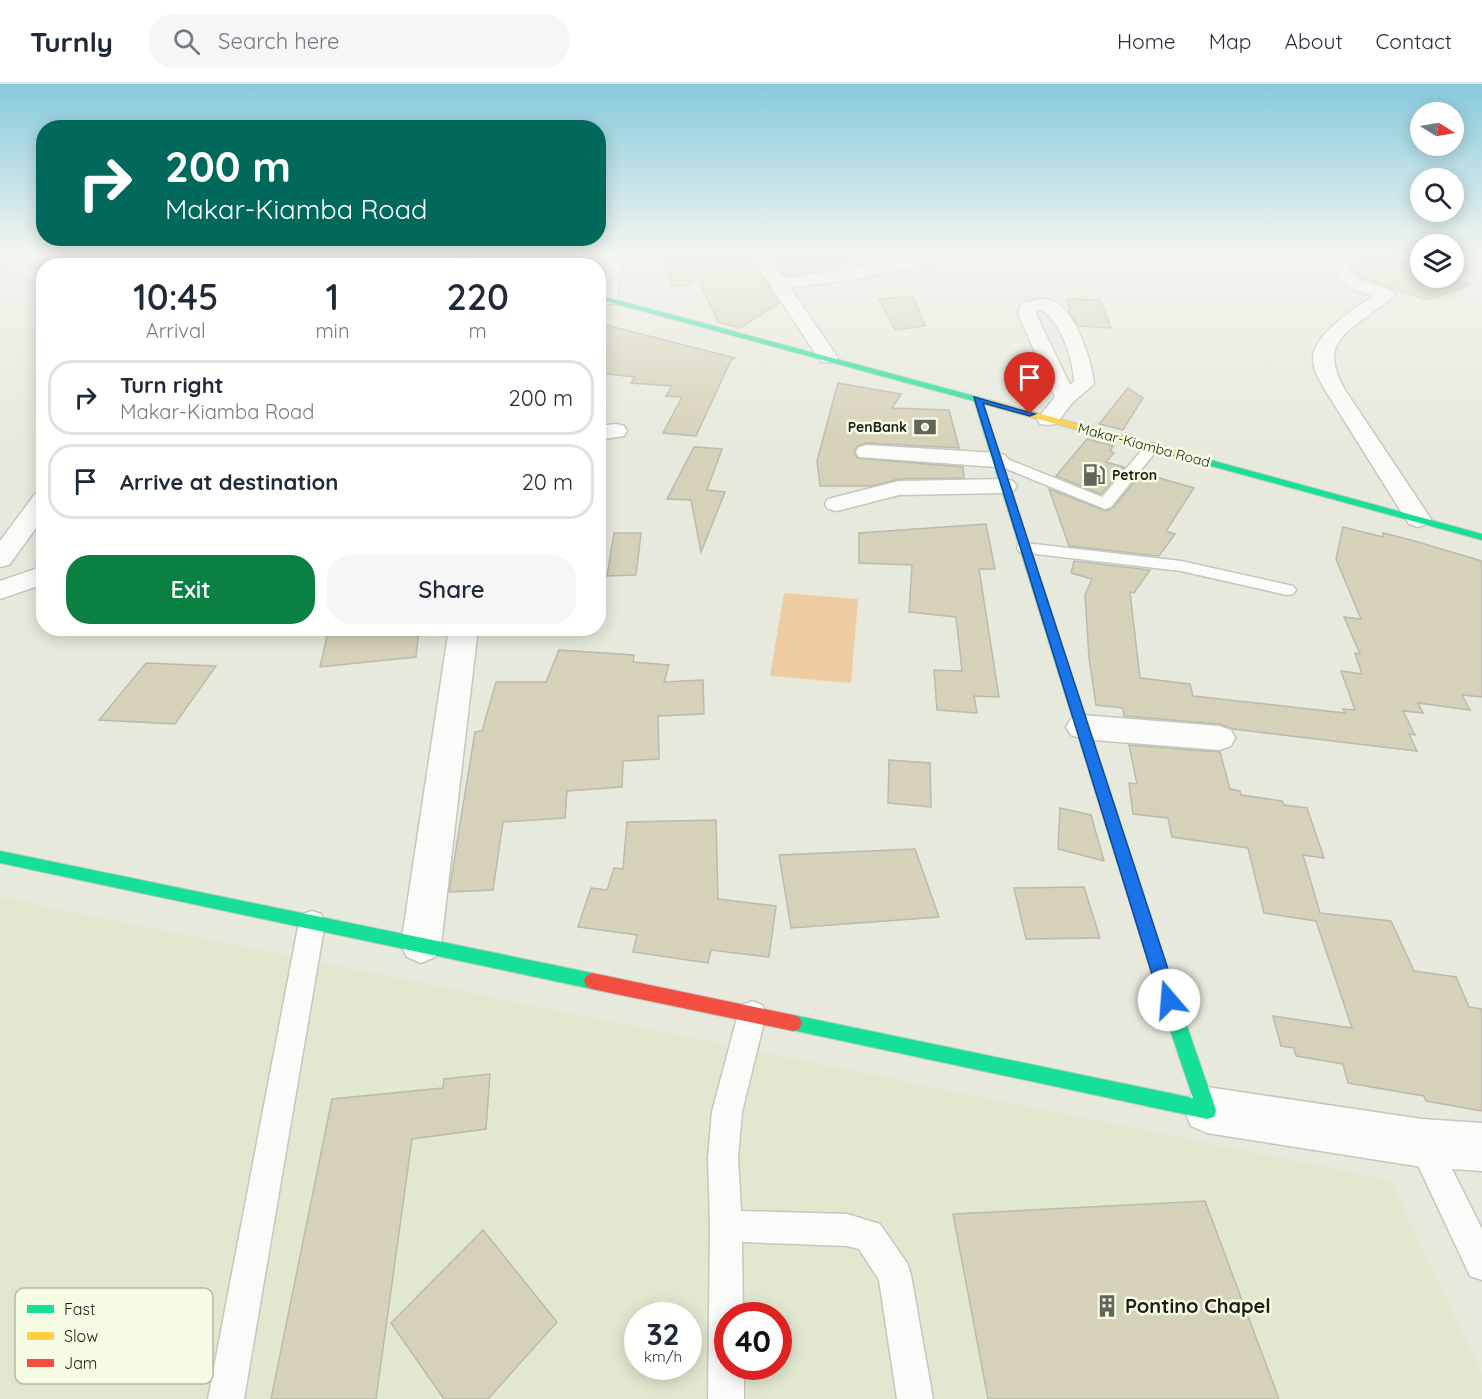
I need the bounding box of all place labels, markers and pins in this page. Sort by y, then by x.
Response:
pin [1004,352,1055,414]
bank icon: PenBank [912,414,938,440]
place label: PenBank [848,418,907,436]
fuel station icon: Petron [1081,462,1107,488]
place label: Petron [1112,466,1157,484]
building icon: Pontino Chapel [1094,1293,1120,1319]
place label: Pontino Chapel [1125,1293,1271,1318]

